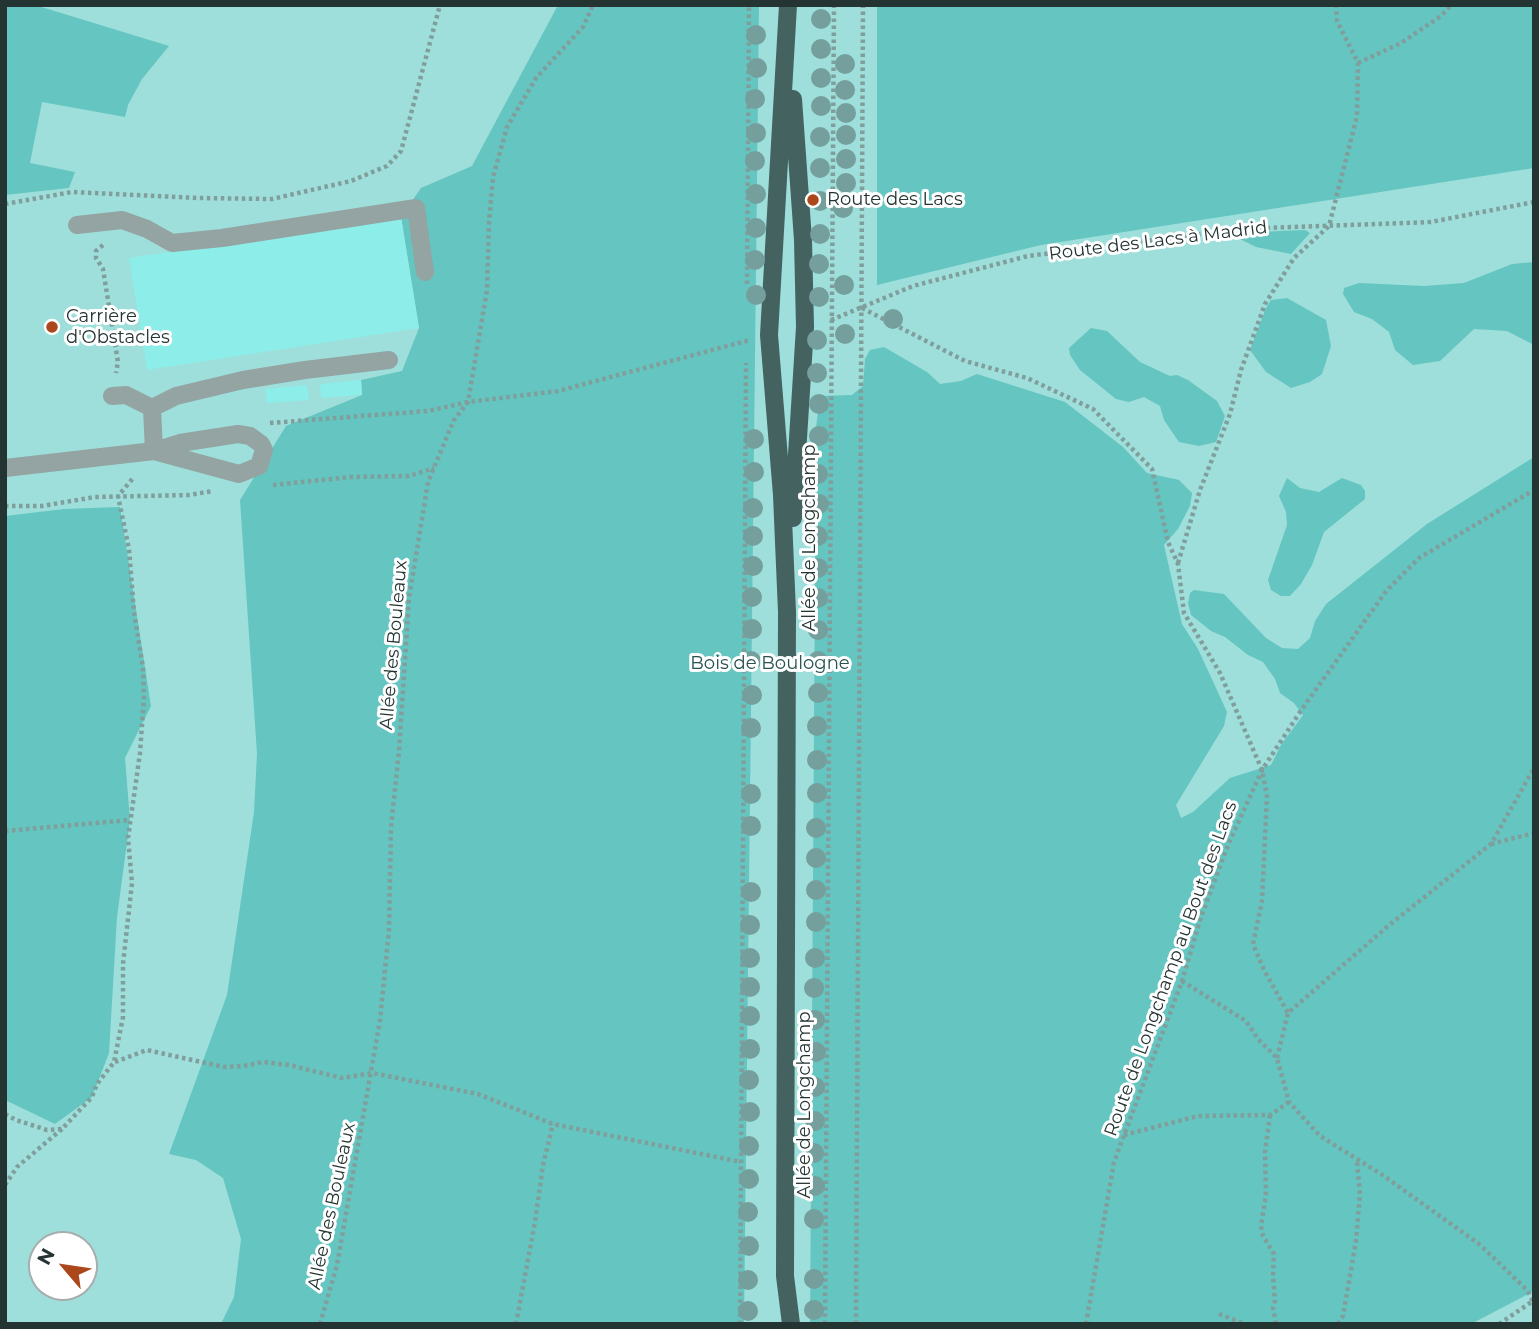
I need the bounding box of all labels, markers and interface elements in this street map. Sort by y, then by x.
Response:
place label: Route des Lacs [827,189,963,211]
marker: Route des Lacs [805,192,821,208]
street label: Route des Lacs à Madrid [1048,217,1268,265]
place label: Carrière d'Obstacles [66,306,170,348]
marker: Carrière d'Obstacles [44,319,60,335]
street label: Allée de Longchamp [799,444,821,632]
street label: Allée des Bouleaux [376,559,412,731]
park label: Bois de Boulogne [690,653,850,675]
street label: Route de Longchamp au Bout des Lacs [1100,799,1242,1139]
street label: Allée de Longchamp [794,1011,816,1199]
street label: Allée des Bouleaux [304,1120,360,1292]
north arrow [28,1231,98,1301]
text: N [32,1244,60,1269]

